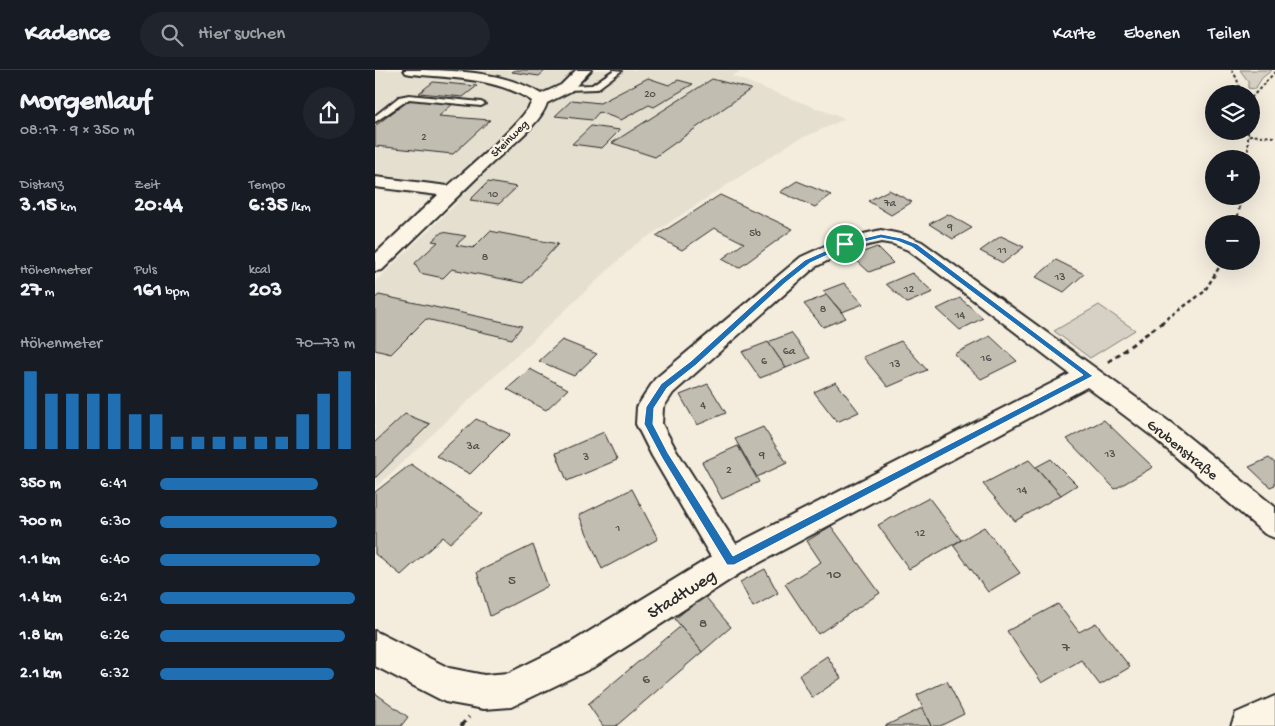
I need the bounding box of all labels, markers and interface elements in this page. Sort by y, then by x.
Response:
search box [140,12,490,57]
text: Kadence [25,20,110,49]
icon: search [158,21,186,49]
text: Hier suchen [198,23,285,46]
text: Karte [1053,24,1096,45]
text: Ebenen [1124,24,1180,45]
text: Teilen [1208,24,1250,45]
map controls [1205,85,1260,270]
button: layers [1205,85,1260,140]
text: Morgenlauf [20,86,151,119]
button: share [303,87,355,139]
house number: 20 [644,89,656,101]
street label: Steinweg [489,118,532,161]
text: 08:17 · 9 × 350 m [20,122,135,141]
house number: 2 [421,132,427,144]
button: + [1205,150,1260,205]
text: Distanz [20,177,64,194]
text: Zeit [134,177,159,194]
text: Tempo [249,177,285,194]
house number: 10 [487,189,498,201]
text: 3.15 [20,194,57,219]
text: 20:44 [134,194,183,219]
text: 6:35 [249,194,288,219]
house number: 7a [883,198,897,210]
text: km [57,199,77,216]
text: /km [288,199,311,216]
button: − [1205,215,1260,270]
house number: 9 [946,222,953,234]
pin [824,223,866,265]
house number: 5b [749,228,761,240]
icon: arrive [831,230,859,258]
house number: 11 [996,244,1007,258]
house number: 8 [482,251,489,265]
text: Höhenmeter [20,262,92,279]
text: Puls [134,262,157,279]
text: kcal [249,262,271,279]
house number: 13 [1053,271,1066,285]
text: 27 [20,279,41,304]
text: 161 [134,279,162,304]
text: 203 [249,279,282,304]
house number: 12 [903,283,914,297]
text: m [41,284,54,301]
text: bpm [162,284,189,301]
house number: 8 [820,303,827,317]
house number: 14 [954,309,966,323]
text: Höhenmeter [20,335,102,354]
text: 70–73 m [296,335,355,354]
house number: 6a [783,345,796,359]
house number: 16 [980,352,992,366]
house number: 6 [761,355,768,369]
house number: 13 [888,358,901,372]
house number: 4 [700,399,706,413]
street label: Grubenstraße [1142,416,1221,485]
house number: 3a [466,440,480,454]
house number: 13 [1103,448,1116,462]
house number: 9 [758,449,765,463]
house number: 3 [582,451,589,465]
house number: 2 [726,464,732,478]
text: 350 m [20,475,61,494]
text: 6:41 [100,475,127,494]
house number: 14 [1016,484,1028,498]
text: 700 m [20,513,62,532]
text: 6:30 [100,513,131,532]
house number: 1 [615,522,621,536]
house number: 12 [914,527,925,541]
text: 1.1 km [20,551,60,570]
text: 6:40 [100,551,130,570]
street label: Stadtweg [644,566,721,624]
house number: 10 [826,566,842,584]
house number: 5 [508,572,516,590]
text: 1.4 km [20,589,61,608]
text: 6:21 [100,589,127,608]
house number: 8 [699,615,707,633]
text: 1.8 km [20,627,63,646]
text: 6:26 [100,627,129,646]
house number: 7 [1061,639,1071,657]
text: 2.1 km [20,665,62,684]
text: 6:32 [100,665,129,684]
house number: 6 [642,671,650,689]

